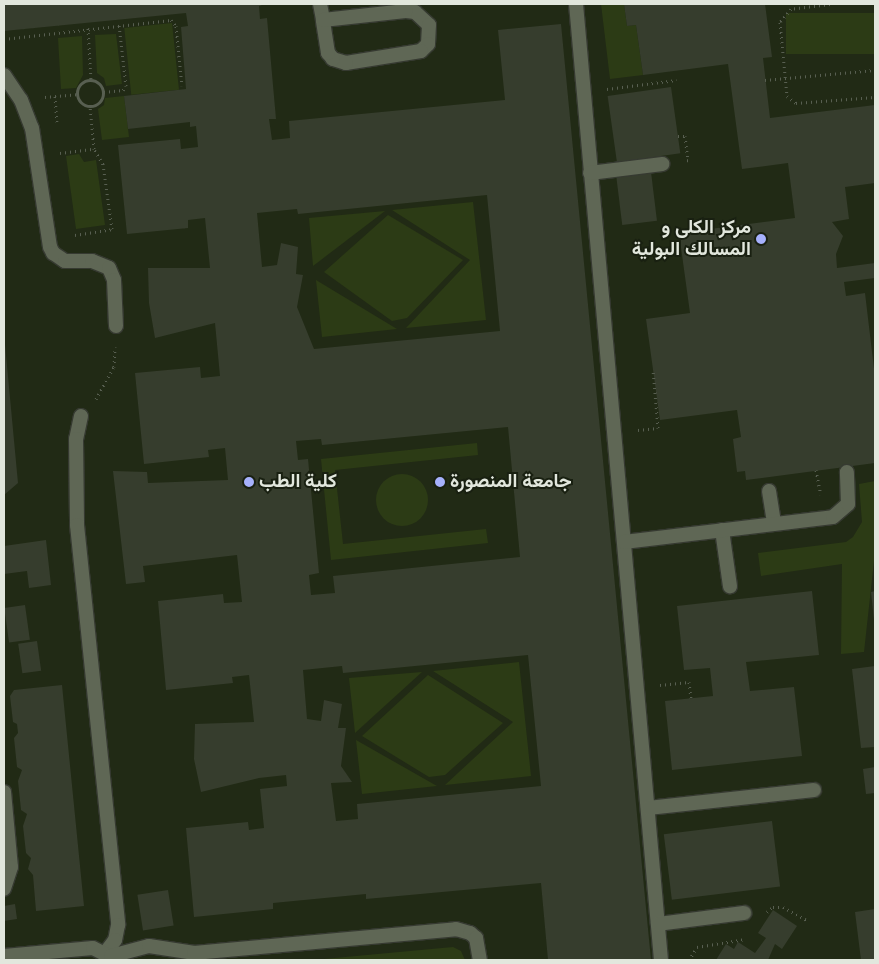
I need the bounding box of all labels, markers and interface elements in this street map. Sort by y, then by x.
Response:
place label: مركز الكلى و المسالك البولية [632,217,751,261]
marker: مركز الكلى و المسالك البولية [755,233,767,245]
place label: كلية الطب [259,471,337,493]
place label: جامعة المنصورة [450,471,572,493]
marker: كلية الطب [243,476,255,488]
marker: جامعة المنصورة [434,476,446,488]

